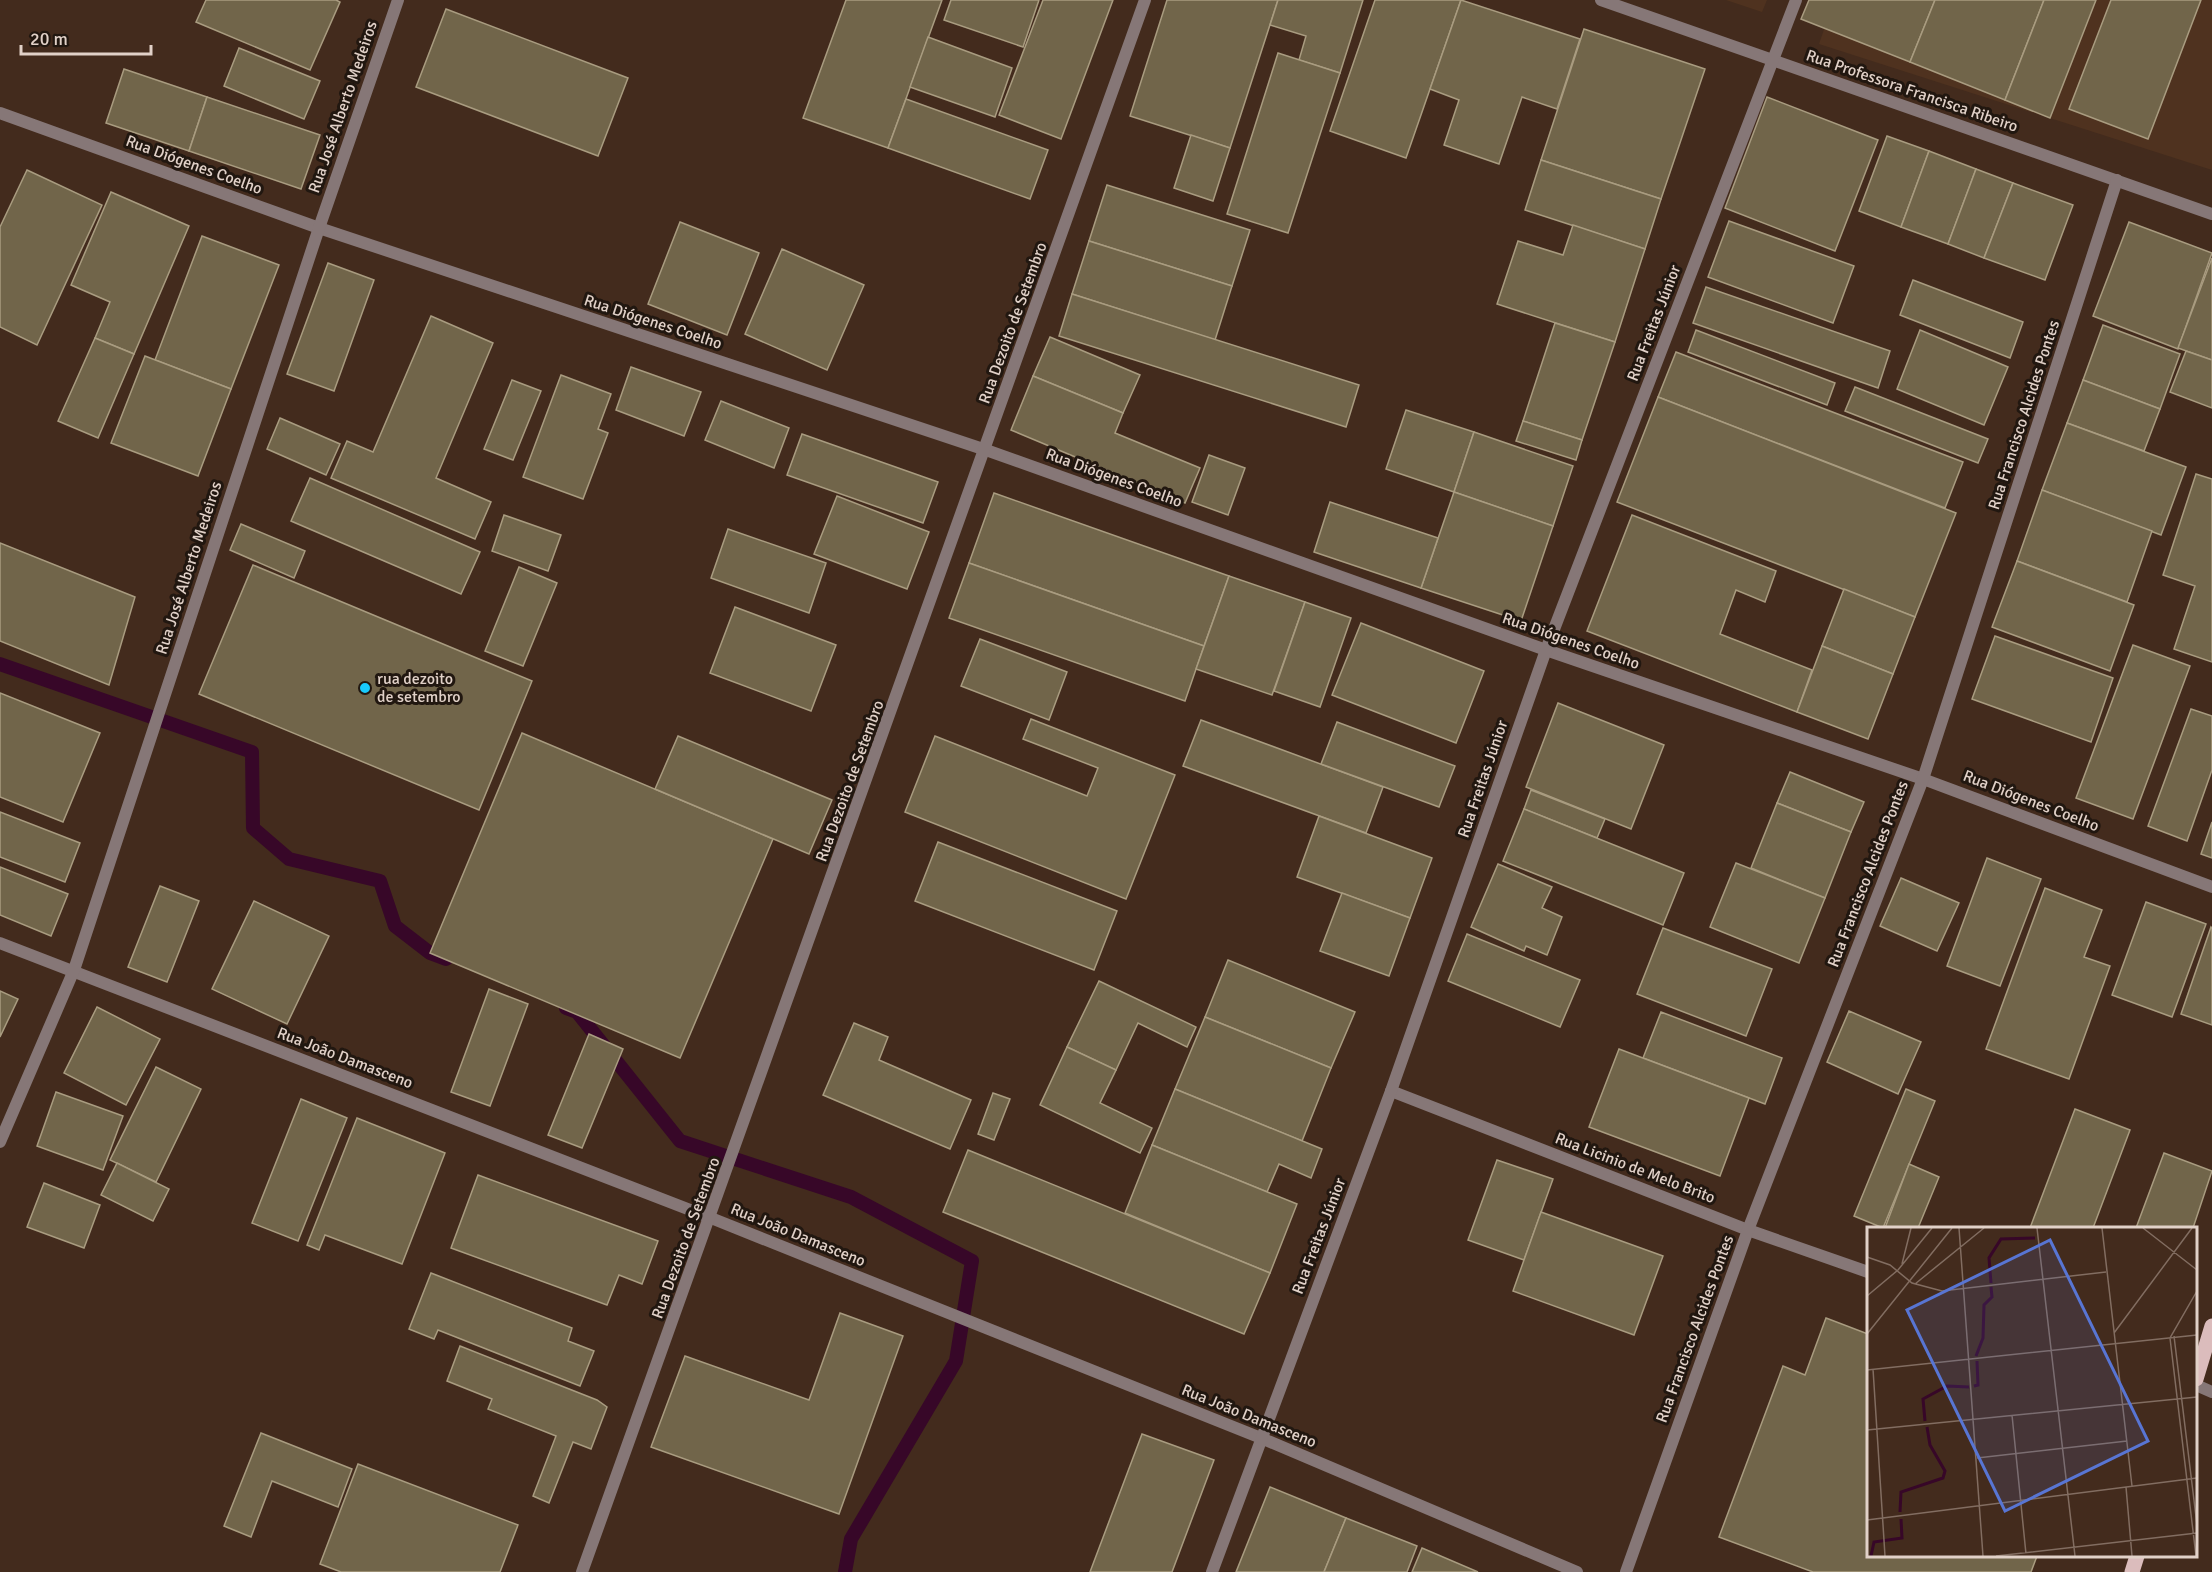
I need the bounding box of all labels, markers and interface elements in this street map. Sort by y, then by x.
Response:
scale bar [21,18,152,56]
street label: Rua José Alberto Medeiros [304,18,382,196]
text: 20 m [30,28,68,50]
street label: Rua Professora Francisca Ribeiro [1803,45,2021,137]
street label: Rua Diógenes Coelho [123,131,265,199]
street label: Rua Dezoito de Setembro [974,240,1052,406]
street label: Rua Freitas Júnior [1623,262,1685,384]
street label: Rua Diógenes Coelho [581,290,725,354]
street label: Rua Francisco Alcides Pontes [1984,318,2064,512]
street label: Rua Diógenes Coelho [1043,444,1185,512]
street label: Rua José Alberto Medeiros [152,479,226,657]
street label: Rua Diógenes Coelho [1500,608,1642,674]
place label: rua dezoito de setembro [377,669,461,707]
marker: rua dezoito de setembro [358,681,372,695]
street label: Rua Dezoito de Setembro [811,698,889,864]
street label: Rua Freitas Júnior [1454,718,1512,840]
street label: Rua Diógenes Coelho [1960,766,2102,836]
street label: Rua Francisco Alcides Pontes [1823,778,1913,970]
street label: Rua João Damasceno [274,1023,416,1093]
street label: Rua Licinio de Melo Brito [1552,1128,1718,1208]
street label: Rua Dezoito de Setembro [647,1155,725,1321]
street label: Rua Freitas Júnior [1288,1175,1350,1297]
street label: Rua João Damasceno [728,1199,868,1271]
inset map [1867,1227,2197,1557]
street label: Rua Francisco Alcides Pontes [1652,1233,1738,1425]
street label: Rua João Damasceno [1179,1380,1319,1452]

